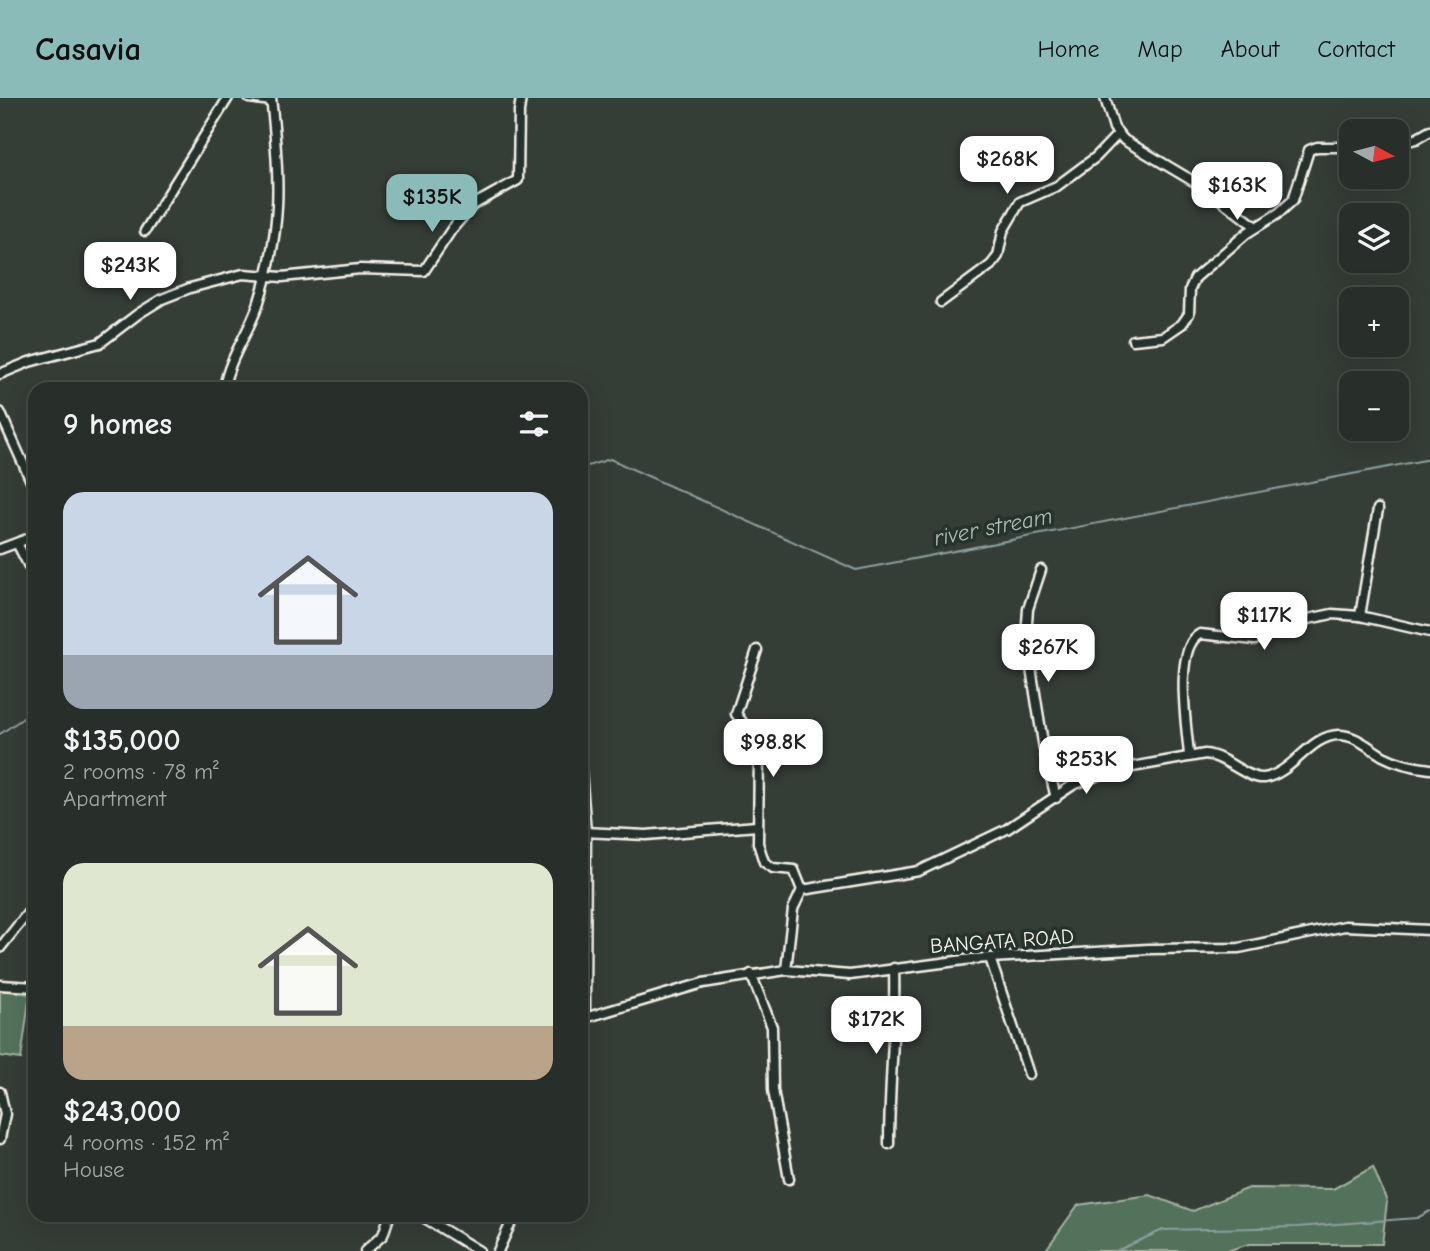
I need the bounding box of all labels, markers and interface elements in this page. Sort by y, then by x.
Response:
text: Casavia [35,30,141,68]
text: Home [1038,35,1099,63]
text: Map [1137,35,1183,63]
text: About [1221,35,1279,63]
text: Contact [1317,35,1395,63]
north arrow [1339,119,1409,189]
map controls [1339,119,1409,441]
pin: $268K [958,136,1056,196]
text: $268K [976,145,1038,172]
pin: $163K [1188,162,1286,222]
text: $163K [1207,171,1267,198]
pin: $135K [383,174,481,234]
text: $135K [402,183,462,210]
button: layers [1339,203,1409,273]
pin: $243K [81,242,179,302]
text: $243K [100,251,160,278]
button: + [1339,287,1409,357]
button: − [1339,371,1409,441]
icon: filters [515,405,553,443]
text: 9 homes [63,407,172,442]
water label: river stream [932,502,1054,552]
icon: home [245,537,371,663]
pin: $117K [1215,592,1313,652]
text: $117K [1236,601,1292,628]
pin: $267K [999,624,1097,684]
text: $267K [1018,633,1078,660]
pin: $98.8K [716,720,830,779]
text: $135,000 [63,723,181,758]
text: $98.8K [740,728,806,755]
pin: $253K [1037,736,1135,796]
text: $253K [1055,745,1117,772]
text: 2 rooms · 78 m² [63,758,219,785]
text: Apartment [63,785,166,812]
icon: home [245,908,371,1034]
street label: BANGATA ROAD [929,924,1075,958]
pin: $172K [827,996,925,1056]
text: $172K [847,1005,905,1032]
text: $243,000 [63,1094,181,1129]
text: 4 rooms · 152 m² [63,1129,229,1156]
text: House [63,1156,125,1183]

